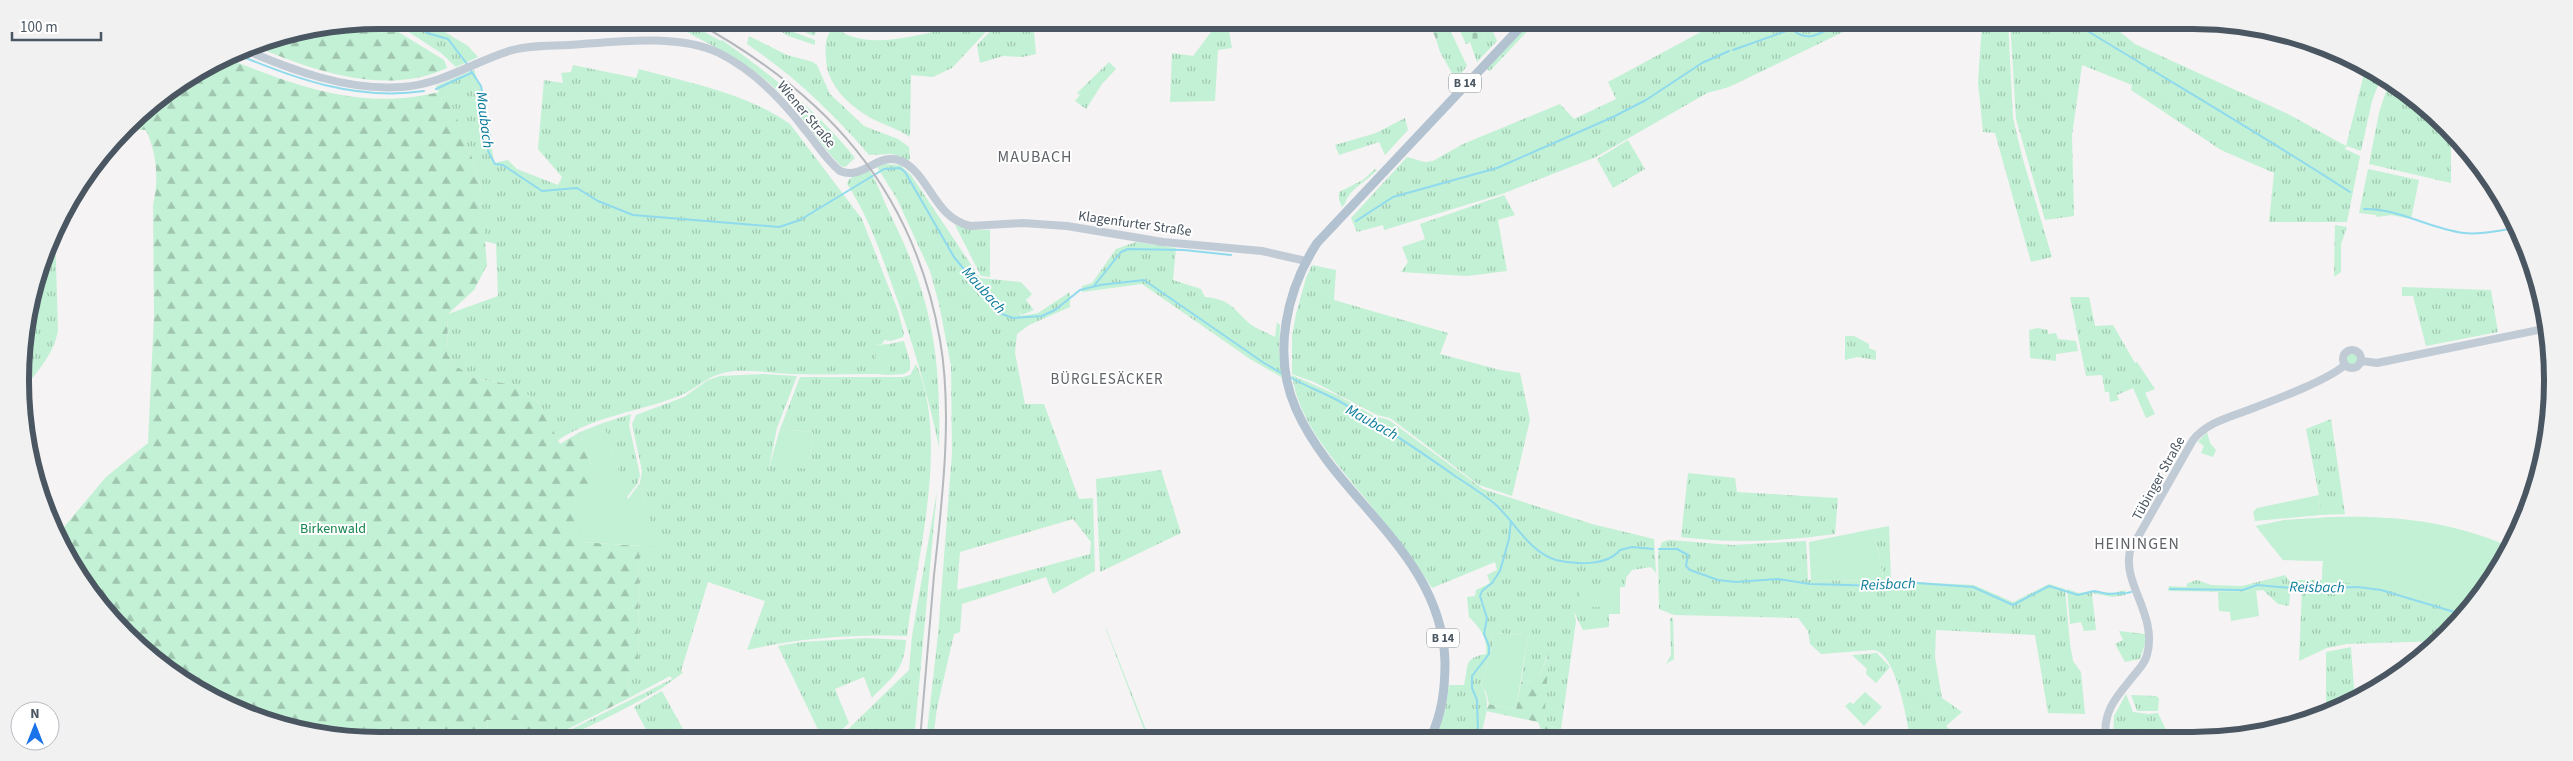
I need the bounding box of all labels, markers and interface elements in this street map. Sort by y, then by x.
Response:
scale bar [12,10,101,42]
text: 100 m [20,17,58,38]
road number: B 14 [1449,74,1481,92]
street label: Wiener Straße [772,77,840,153]
water label: Maubach [471,91,498,150]
district label: MAUBACH [998,146,1072,168]
street label: Klagenfurter Straße [1077,206,1193,242]
water label: Maubach [957,262,1011,319]
district label: BÜRGLESÄCKER [1050,369,1164,390]
water label: Maubach [1342,399,1402,445]
street label: Tübinger Straße [2128,433,2190,524]
park label: Birkenwald [300,519,366,539]
district label: HEININGEN [2094,533,2180,555]
water label: Reisbach [1860,573,1916,596]
water label: Reisbach [2289,577,2345,598]
road number: B 14 [1427,628,1459,648]
north arrow [10,701,60,751]
text: N [30,704,40,724]

